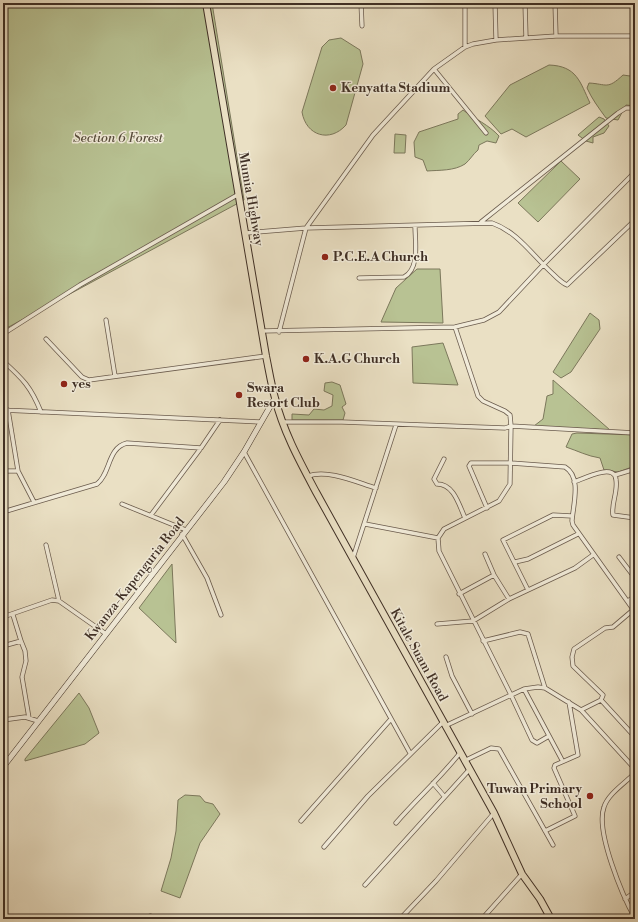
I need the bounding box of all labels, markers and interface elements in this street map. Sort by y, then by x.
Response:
place label: Kenyatta Stadium [341,80,450,96]
marker: Kenyatta Stadium [328,83,338,93]
park label: Section 6 Forest [73,130,164,146]
street label: Mumia Highway [235,151,267,248]
place label: P.C.E.A Church [333,249,428,265]
marker: P.C.E.A Church [320,252,330,262]
place label: K.A.G Church [314,351,400,367]
marker: K.A.G Church [301,354,311,364]
place label: yes [71,376,91,392]
marker: yes [59,379,69,389]
place label: Swara Resort Club [247,380,320,411]
marker: Swara Resort Club [234,390,244,400]
street label: Kwanza-Kapenguria Road [82,513,189,644]
street label: Kitale Suam Road [387,606,451,705]
place label: Tuwan Primary School [487,781,583,812]
marker: Tuwan Primary School [585,791,595,801]

